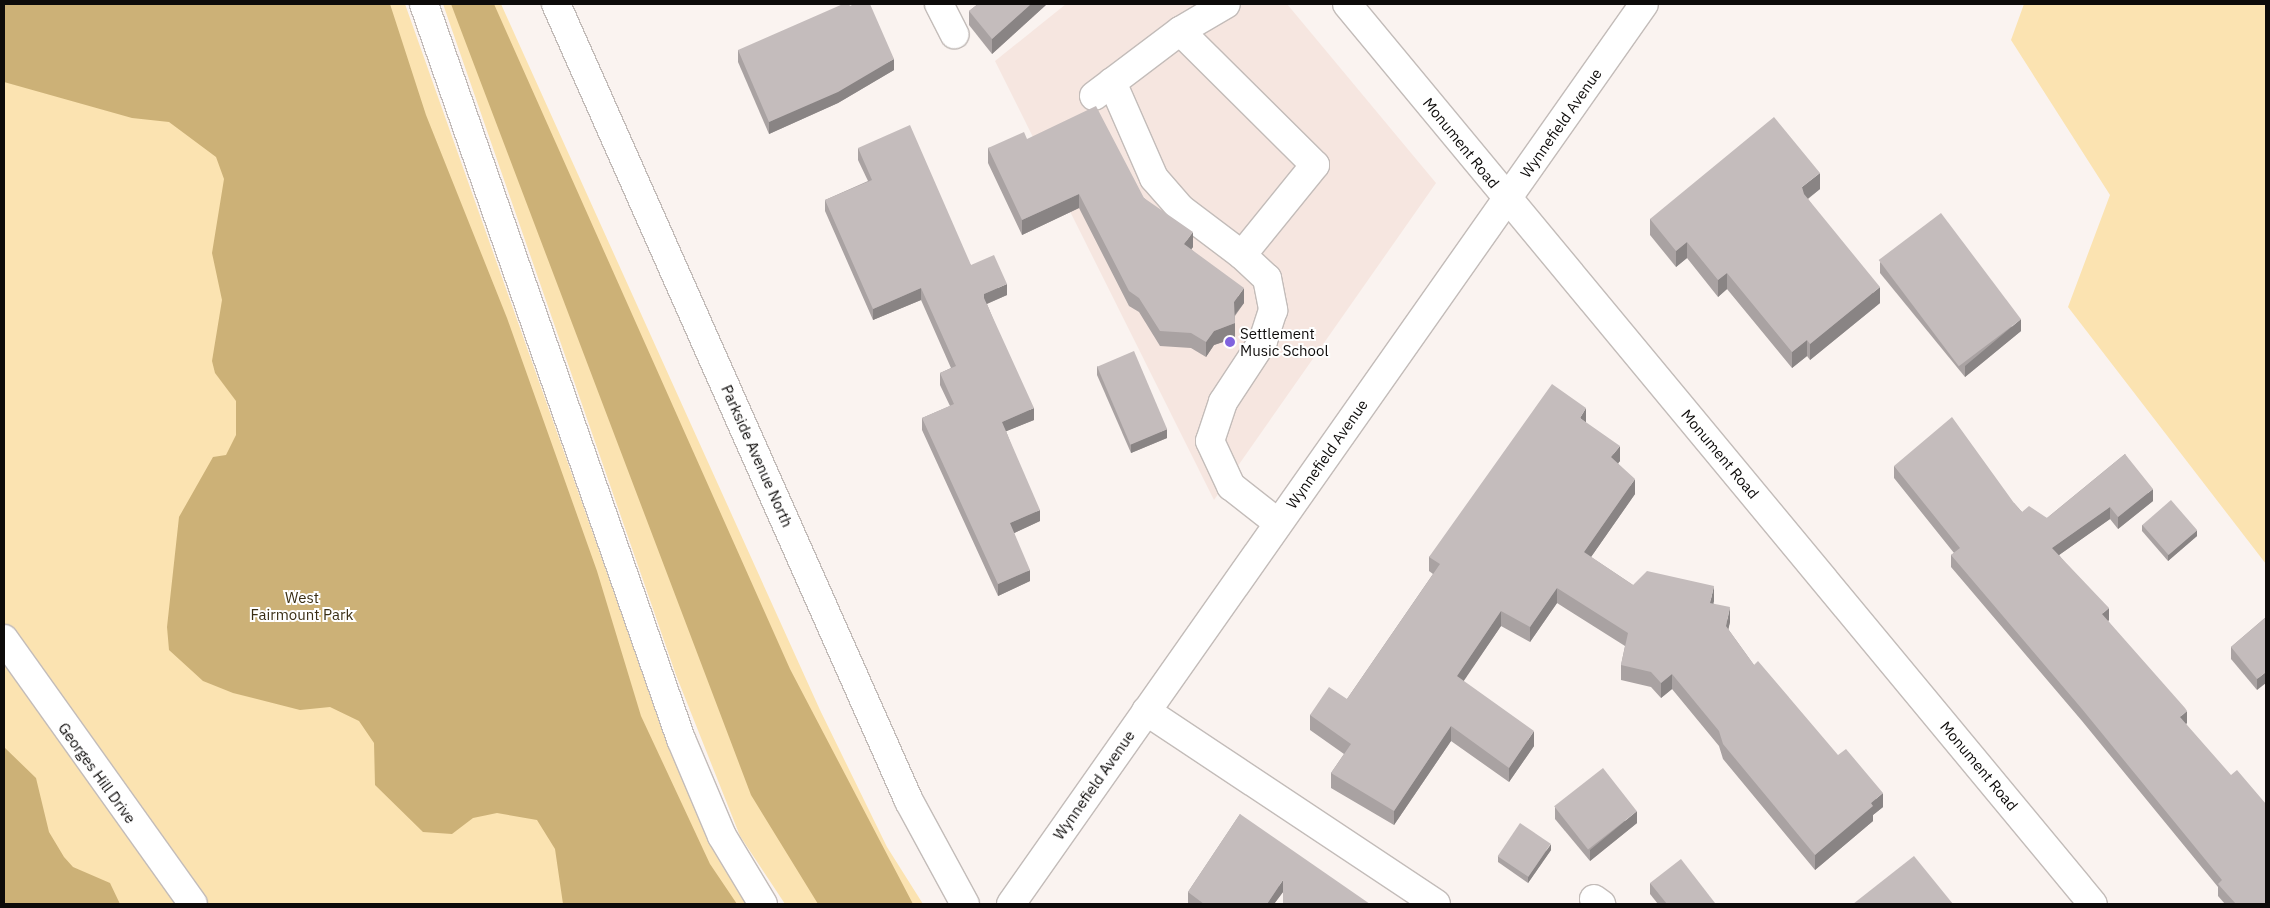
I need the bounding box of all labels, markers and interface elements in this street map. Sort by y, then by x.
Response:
street label: Wynnefield Avenue [1517,65,1605,181]
street label: Monument Road [1419,94,1503,192]
place label: Settlement Music School [1240,324,1328,359]
marker: Settlement Music School [1224,336,1236,348]
street label: Parkside Avenue North [718,382,796,530]
street label: Wynnefield Avenue [1283,396,1371,512]
street label: Monument Road [1678,406,1762,502]
park label: West Fairmount Park [251,588,353,623]
street label: Monument Road [1937,718,2021,814]
street label: Georges Hill Drive [54,719,140,827]
street label: Wynnefield Avenue [1050,727,1138,843]

